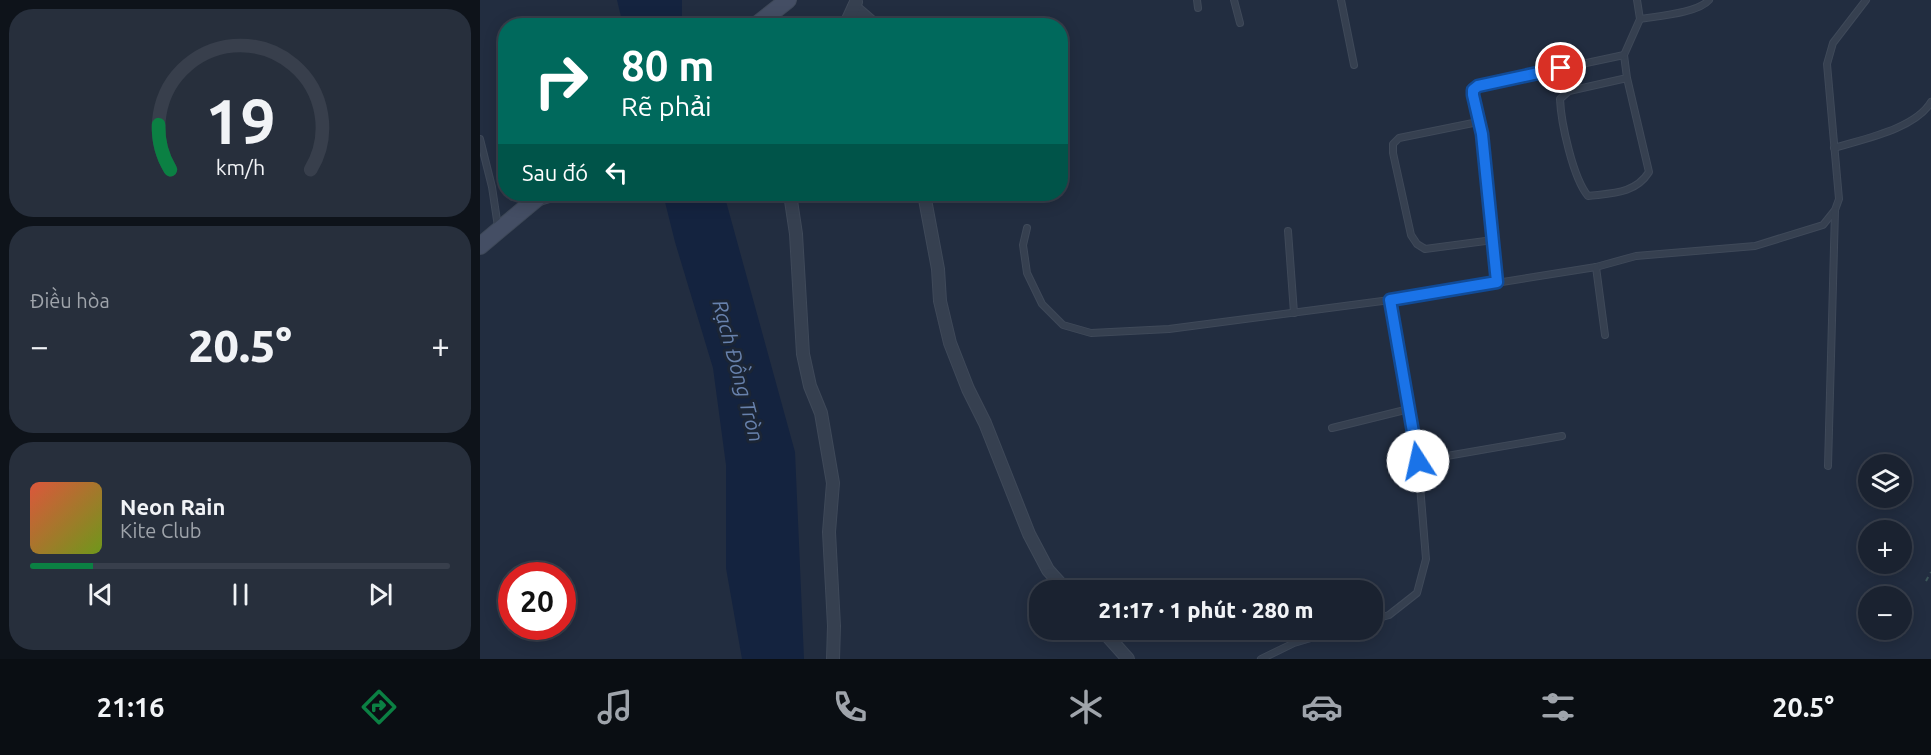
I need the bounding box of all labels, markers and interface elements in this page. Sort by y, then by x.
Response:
icon: right [522,42,600,120]
text: 80 m [621,42,715,89]
pin [1535,42,1586,93]
icon: arrive [1544,51,1577,84]
text: 19 [205,86,275,156]
text: Rẽ phải [621,91,712,121]
text: km/h [215,155,265,179]
icon: left [600,156,633,189]
text: Sau đó [522,160,588,185]
text: Điều hòa [30,289,110,312]
water label: Rạch Đồng Tròn [708,297,772,444]
text: 20.5° [188,320,292,371]
text: − [30,327,49,364]
text: + [431,327,450,364]
position arrow [1386,429,1450,493]
map controls [1858,454,1912,640]
button: layers [1858,454,1912,508]
text: Neon Rain [120,494,225,519]
text: Kite Club [120,519,202,542]
button: + [1858,520,1912,574]
speed limit sign: 20 [498,562,576,640]
icon: previous [84,578,117,611]
icon: pause [224,578,257,611]
icon: next [364,578,397,611]
button: − [1858,586,1912,640]
text: 21:17 · 1 phút · 280 m [1098,597,1314,622]
icon: directions [358,686,400,728]
icon: music [594,686,636,728]
icon: phone [829,686,871,728]
icon: climate [1065,686,1107,728]
icon: car [1301,686,1343,728]
icon: filters [1537,686,1579,728]
text: 21:16 [97,692,164,722]
text: 20.5° [1772,692,1834,722]

